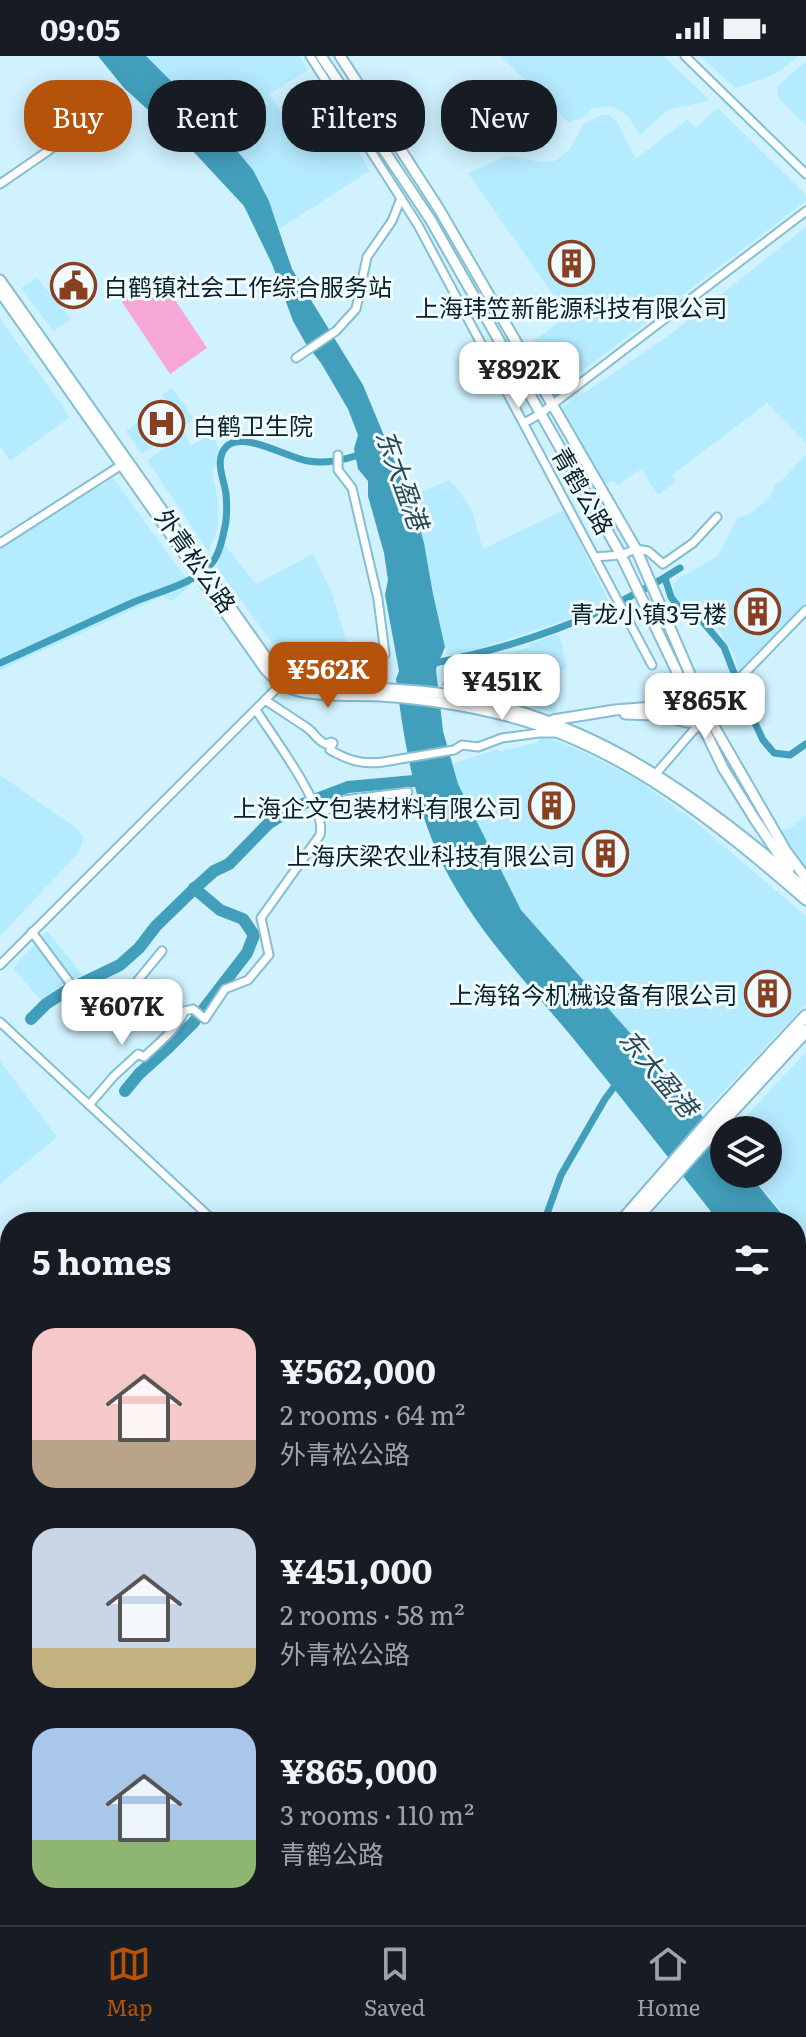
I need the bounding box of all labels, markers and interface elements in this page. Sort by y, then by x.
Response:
text: 09:05 [40,6,120,50]
chip: Buy [24,80,132,152]
chip: Rent [148,80,266,152]
chip: Filters [282,80,425,152]
chip: New [441,80,557,152]
building icon: 上海玮笠新能源科技有限公司 [547,240,595,288]
public building icon: 白鹤镇社会工作综合服务站 [49,261,97,309]
place label: 白鹤镇社会工作综合服务站 [104,268,392,303]
place label: 上海玮笠新能源科技有限公司 [415,289,727,324]
pin: ¥892K [463,342,575,410]
text: ¥892K [477,348,561,387]
hospital icon: 白鹤卫生院 [138,400,186,448]
place label: 白鹤卫生院 [193,407,313,442]
water label: 东大盈港 [368,423,441,538]
street label: 青鹤公路 [545,440,623,540]
street label: 外青松公路 [148,501,246,619]
building icon: 青龙小镇3号楼 [734,588,782,636]
place label: 青龙小镇3号楼 [570,595,727,630]
pin: ¥562K [272,642,384,710]
text: ¥562K [286,648,370,687]
pin: ¥451K [446,654,558,722]
text: ¥451K [462,660,542,699]
pin: ¥865K [649,673,761,741]
text: ¥865K [663,679,747,718]
building icon: 上海企文包装材料有限公司 [528,782,576,830]
place label: 上海企文包装材料有限公司 [233,789,521,824]
building icon: 上海庆梁农业科技有限公司 [582,830,630,878]
place label: 上海庆梁农业科技有限公司 [287,837,575,872]
building icon: 上海铭今机械设备有限公司 [744,969,792,1017]
place label: 上海铭今机械设备有限公司 [449,976,737,1011]
pin: ¥607K [66,979,178,1047]
text: ¥607K [80,985,164,1024]
water label: 东大盈港 [612,1020,711,1127]
map controls [710,1116,782,1188]
button: layers [710,1116,782,1188]
text: 5 homes [32,1235,171,1285]
icon: filters [730,1238,774,1282]
text: ¥562,000 [280,1344,436,1394]
icon: home [96,1360,192,1456]
text: 2 rooms · 64 m² [280,1394,465,1433]
text: 外青松公路 [280,1433,410,1472]
text: ¥451,000 [280,1544,432,1594]
icon: home [96,1560,192,1656]
text: 2 rooms · 58 m² [280,1594,465,1633]
text: 外青松公路 [280,1633,410,1672]
text: ¥865,000 [280,1744,438,1794]
icon: home [96,1760,192,1856]
text: 3 rooms · 110 m² [280,1794,474,1833]
text: 青鹤公路 [280,1833,384,1872]
tab: Map [106,1942,153,2023]
tab: Saved [364,1942,425,2023]
tab: Home [637,1942,700,2023]

